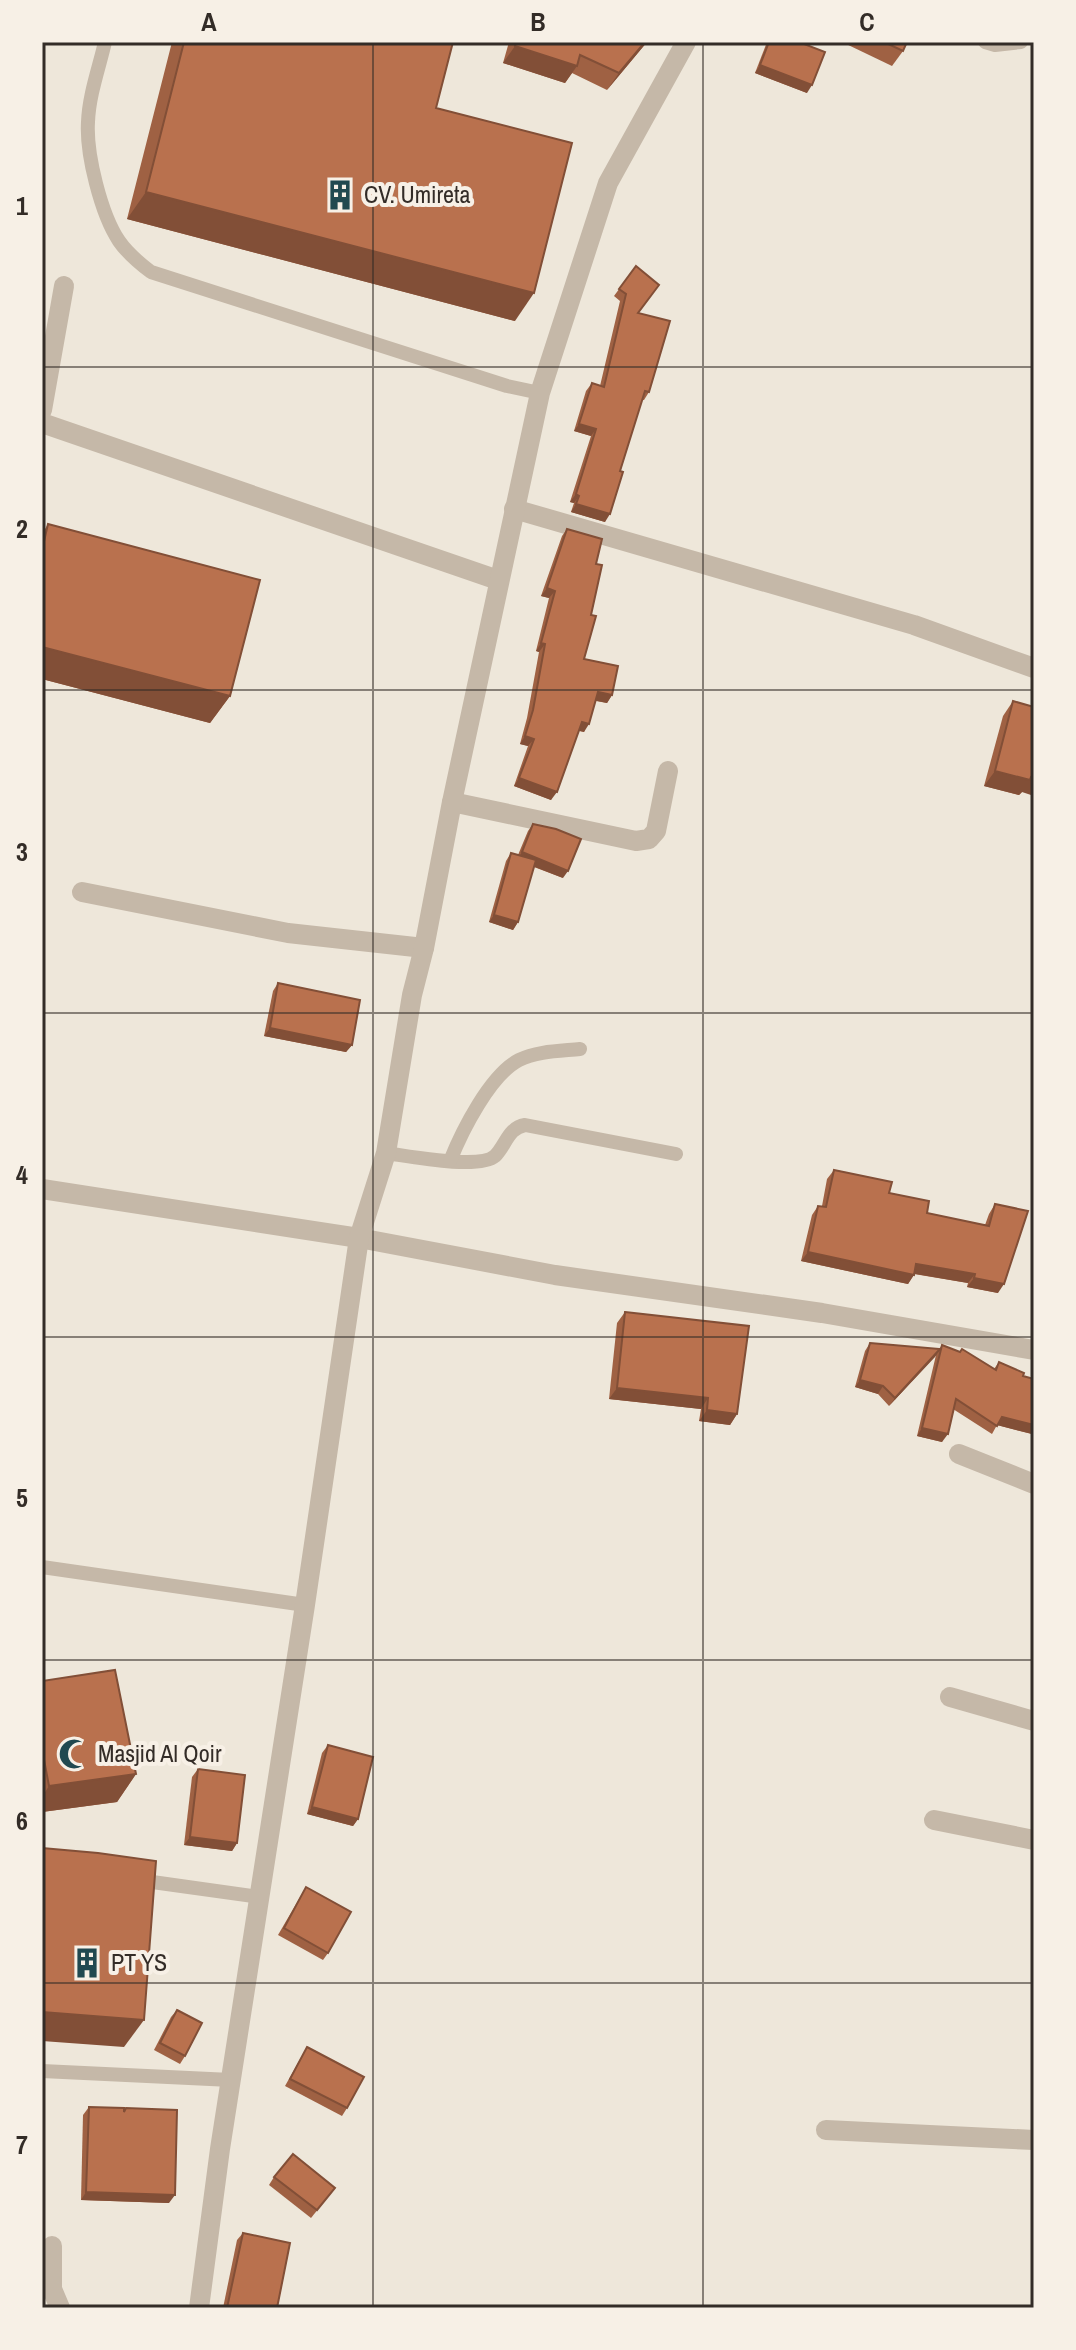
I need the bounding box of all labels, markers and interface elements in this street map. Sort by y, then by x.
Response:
text: A [201,4,217,39]
text: B [530,4,546,39]
text: C [859,4,875,39]
building icon: CV. Umireta [323,178,357,212]
place label: CV. Umireta [364,178,471,210]
text: 1 [16,188,28,223]
text: 2 [16,511,28,546]
text: 3 [16,834,28,869]
text: 4 [16,1157,28,1192]
text: 5 [16,1480,28,1515]
mosque icon: Masjid Al Qoir [57,1737,91,1771]
place label: Masjid Al Qoir [98,1737,222,1769]
text: 6 [16,1803,28,1838]
building icon: PT YS [70,1946,104,1980]
place label: PT YS [111,1946,167,1978]
text: 7 [16,2127,28,2162]

